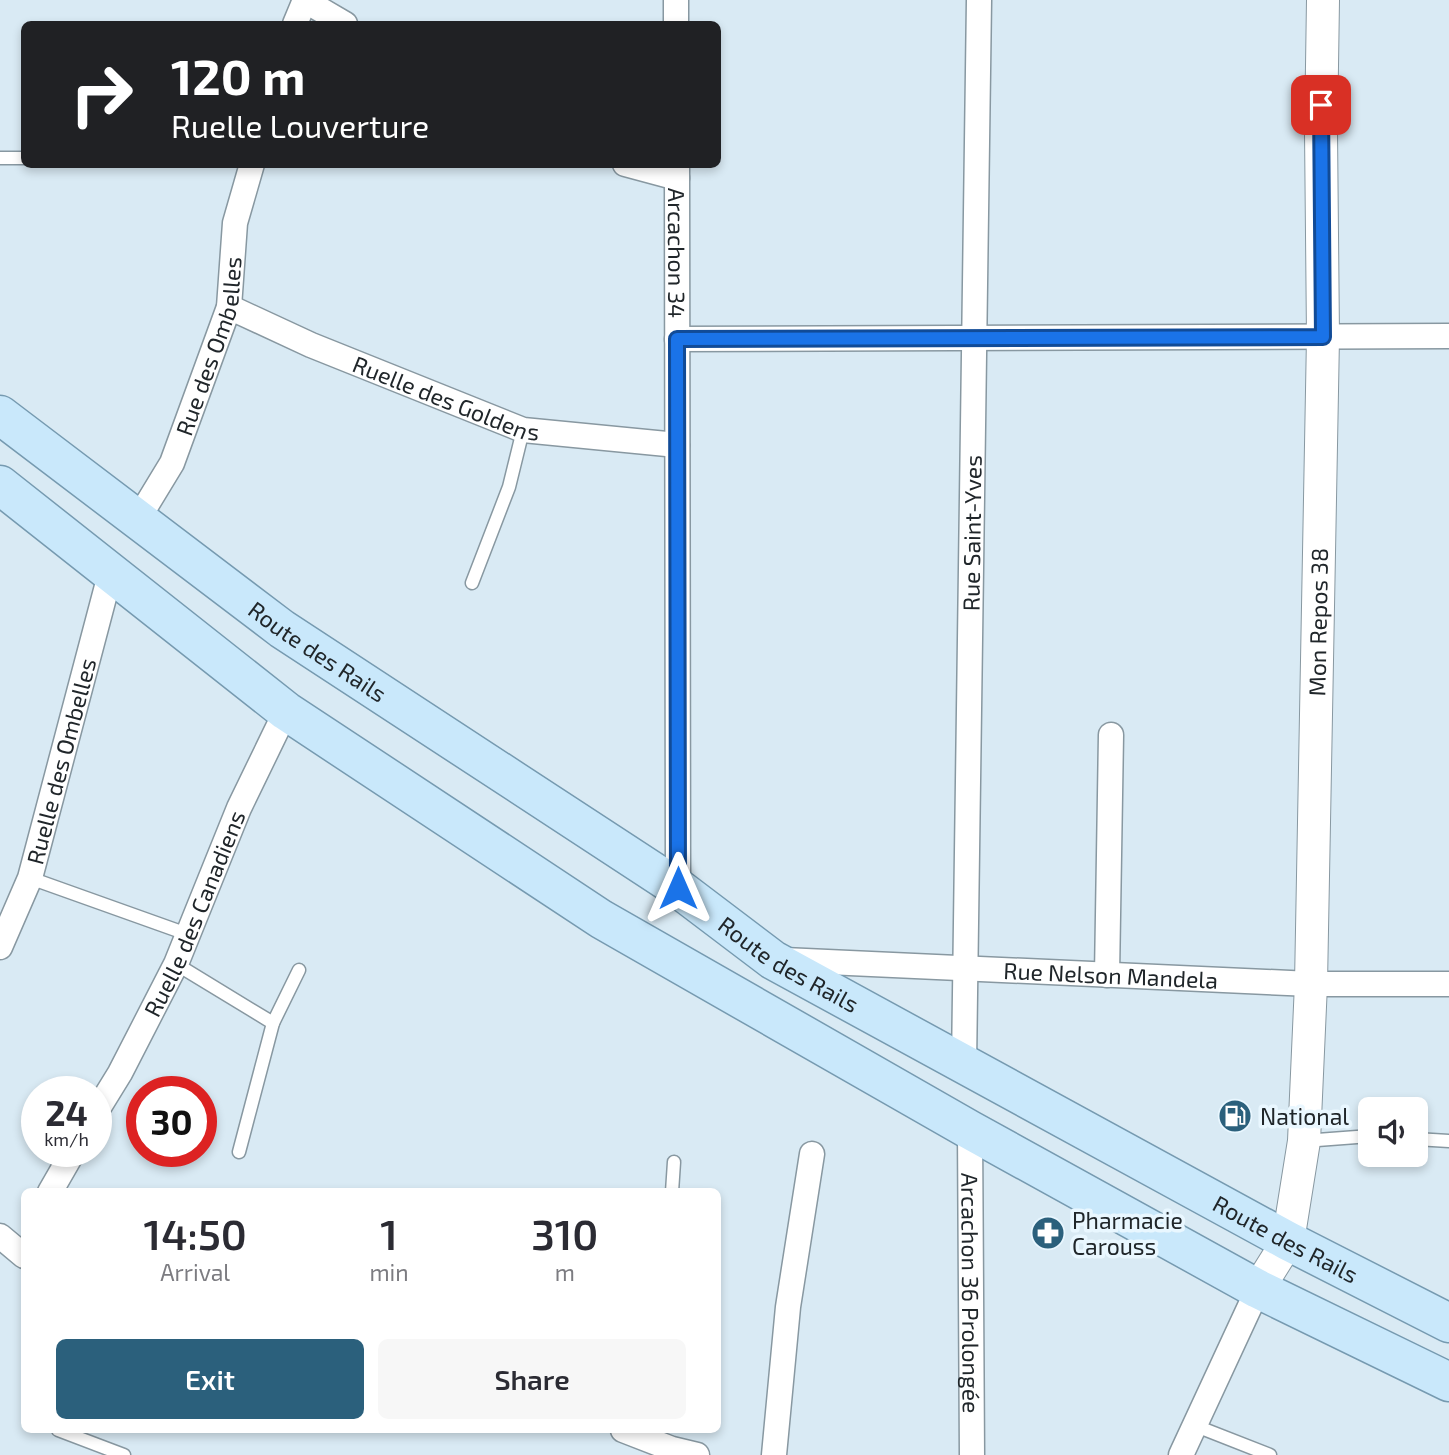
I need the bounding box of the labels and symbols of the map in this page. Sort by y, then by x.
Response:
pin [1291,75,1351,135]
street label: Arcachon 34 [663,188,691,318]
street label: Rue des Ombelles [169,256,247,439]
street label: Ruelle des Goldens [349,349,541,446]
street label: Rue Saint-Yves [956,455,987,611]
street label: Mon Repos 38 [1302,548,1333,696]
street label: Route des Rails [243,595,392,708]
street label: Ruelle des Ombelles [20,655,101,867]
street label: Ruelle des Canadiens [137,806,251,1021]
position arrow [641,851,715,925]
street label: Route des Rails [713,910,864,1018]
street label: Rue Nelson Mandela [1003,956,1219,994]
speed limit sign: 30 [126,1076,217,1167]
fuel station icon: National [1216,1097,1254,1135]
place label: National [1260,1102,1349,1130]
street label: Arcachon 36 Prolongée [956,1173,986,1413]
street label: Route des Rails [1208,1189,1363,1288]
place label: Pharmacie Carouss [1072,1206,1183,1260]
pharmacy icon: Pharmacie Carouss [1029,1214,1067,1252]

